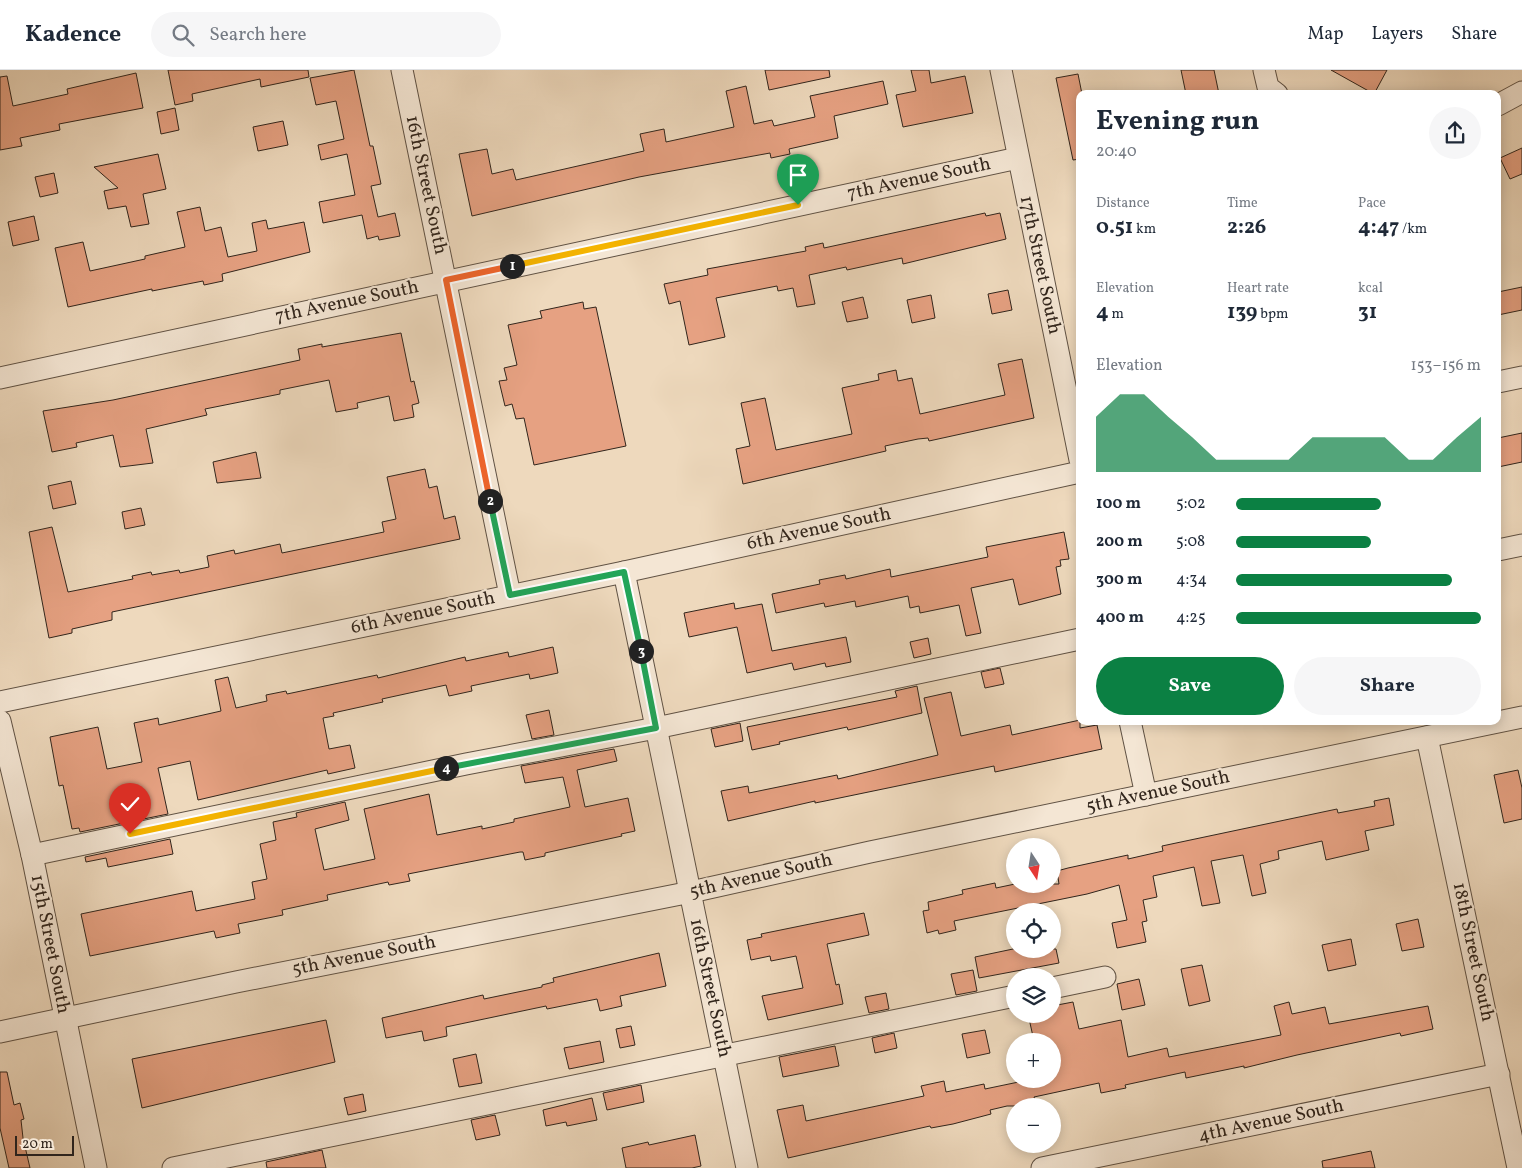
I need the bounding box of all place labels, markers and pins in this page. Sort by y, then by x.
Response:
pin [777,154,819,205]
pin: 1 [500,254,524,278]
pin: 2 [478,488,502,514]
pin: 3 [628,638,654,664]
pin: 4 [434,756,458,780]
pin [109,783,151,834]

